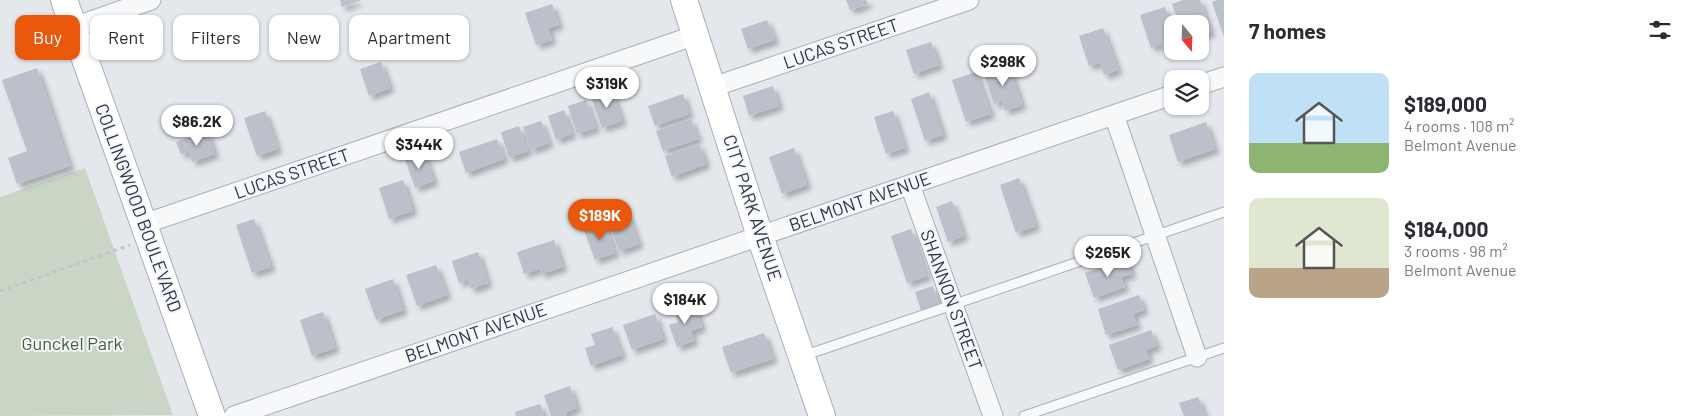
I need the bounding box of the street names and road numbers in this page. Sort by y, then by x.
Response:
street label: LUCAS STREET [780,13,901,73]
street label: COLLINGWOOD BOULEVARD [91,100,187,315]
street label: CITY PARK AVENUE [719,132,787,284]
street label: LUCAS STREET [231,143,352,203]
street label: BELMONT AVENUE [786,166,933,236]
street label: SHANNON STREET [916,226,988,373]
street label: BELMONT AVENUE [402,297,549,367]

